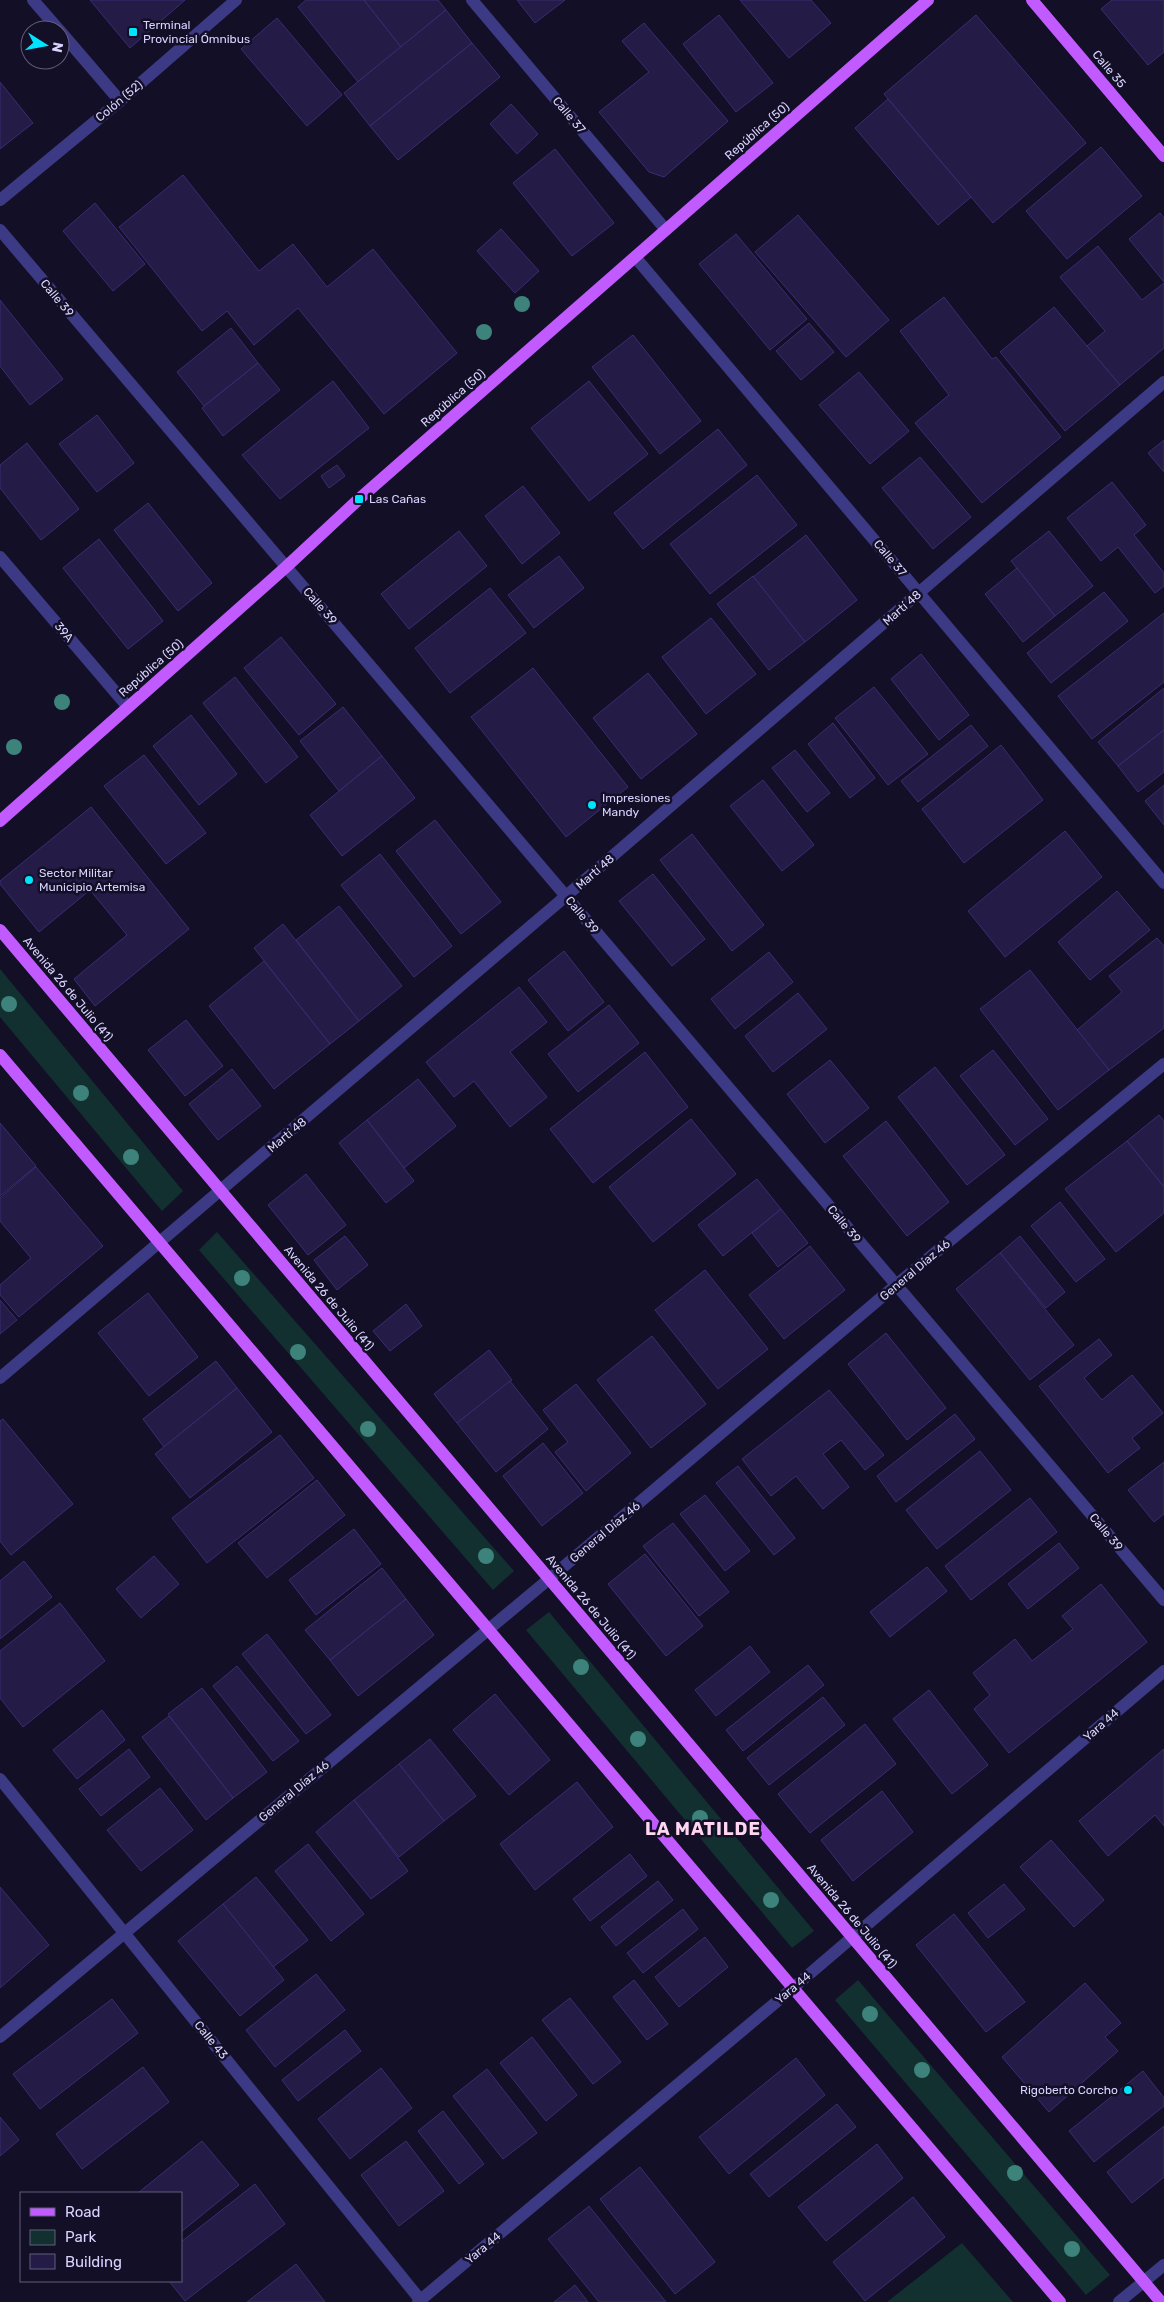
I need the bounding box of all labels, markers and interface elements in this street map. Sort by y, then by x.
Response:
place label: Terminal Provincial Ómnibus [143,18,250,46]
north arrow [20,20,70,70]
marker: Terminal Provincial Ómnibus [127,26,139,38]
text: N [48,41,67,54]
street label: Calle 35 [1089,47,1129,91]
street label: Colón (52) [93,77,145,125]
street label: Calle 37 [550,94,588,136]
street label: República (50) [722,99,792,163]
street label: Calle 39 [37,276,77,320]
street label: República (50) [418,366,488,430]
place label: Las Cañas [369,492,426,506]
marker: Las Cañas [353,493,365,505]
street label: Calle 37 [871,537,909,579]
street label: Calle 39 [300,585,340,627]
street label: Martí 48 [880,588,924,628]
street label: 39A [52,619,76,645]
street label: República (50) [116,636,186,700]
place label: Impresiones Mandy [602,791,670,819]
marker: Impresiones Mandy [586,799,598,811]
street label: Martí 48 [573,852,617,892]
place label: Sector Militar Municipio Artemisa [39,866,145,894]
marker: Sector Militar Municipio Artemisa [23,874,35,886]
street label: Calle 39 [562,893,602,937]
street label: Avenida 26 de Julio (41) [20,934,116,1044]
street label: Martí 48 [265,1115,309,1155]
street label: Calle 39 [824,1202,864,1246]
street label: General Díaz 46 [877,1237,953,1303]
street label: Avenida 26 de Julio (41) [281,1243,377,1353]
street label: General Díaz 46 [567,1499,643,1565]
street label: Calle 39 [1086,1510,1126,1554]
street label: Avenida 26 de Julio (41) [543,1552,639,1662]
street label: Yara 44 [1081,1706,1122,1744]
street label: General Díaz 46 [256,1758,332,1824]
district label: LA MATILDE [645,1818,761,1840]
street label: Avenida 26 de Julio (41) [804,1861,900,1971]
street label: Yara 44 [772,1969,814,2007]
street label: Calle 43 [191,2018,231,2062]
place label: Rigoberto Corcho [1020,2083,1118,2097]
marker: Rigoberto Corcho [1122,2084,1134,2096]
legend [20,2192,182,2282]
text: Road [65,2203,101,2221]
text: Park [65,2228,96,2246]
street label: Yara 44 [462,2229,504,2267]
text: Building [65,2253,122,2271]

